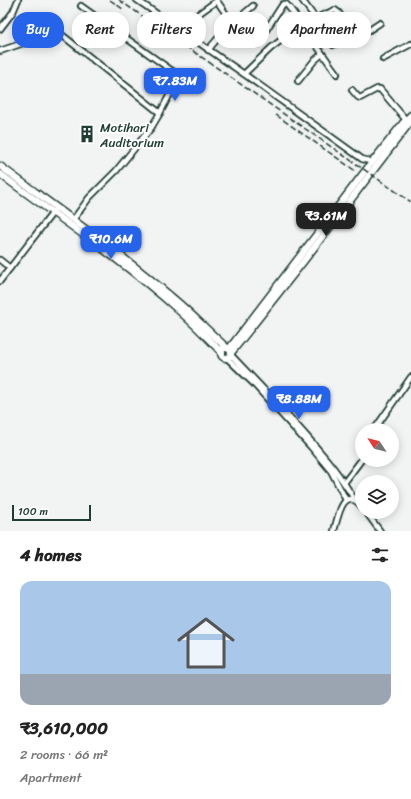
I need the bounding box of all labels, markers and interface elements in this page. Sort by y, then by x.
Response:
chip: Buy [12,12,64,48]
chip: Rent [72,12,129,48]
chip: Filters [137,12,206,48]
chip: New [214,12,269,48]
chip: Apartment [277,12,371,48]
pin: ₹7.83M [142,68,208,102]
text: ₹7.83M [153,69,197,92]
place label: Motihari Auditorium [99,116,164,154]
building icon: Motihari Auditorium [77,124,97,144]
pin: ₹3.61M [293,203,359,237]
text: ₹3.61M [305,204,347,227]
pin: ₹10.6M [78,226,144,260]
text: ₹10.6M [90,227,133,250]
pin: ₹8.88M [266,386,332,420]
text: ₹8.88M [276,387,322,410]
north arrow [355,423,399,467]
map controls [355,423,399,519]
button: layers [355,475,399,519]
text: 100 m [18,502,48,521]
scale bar [12,503,91,522]
text: 4 homes [20,540,81,570]
icon: filters [369,544,391,566]
icon: home [170,607,242,679]
text: ₹3,610,000 [20,713,108,743]
text: 2 rooms · 66 m² [20,743,108,766]
text: Apartment [20,766,81,789]

